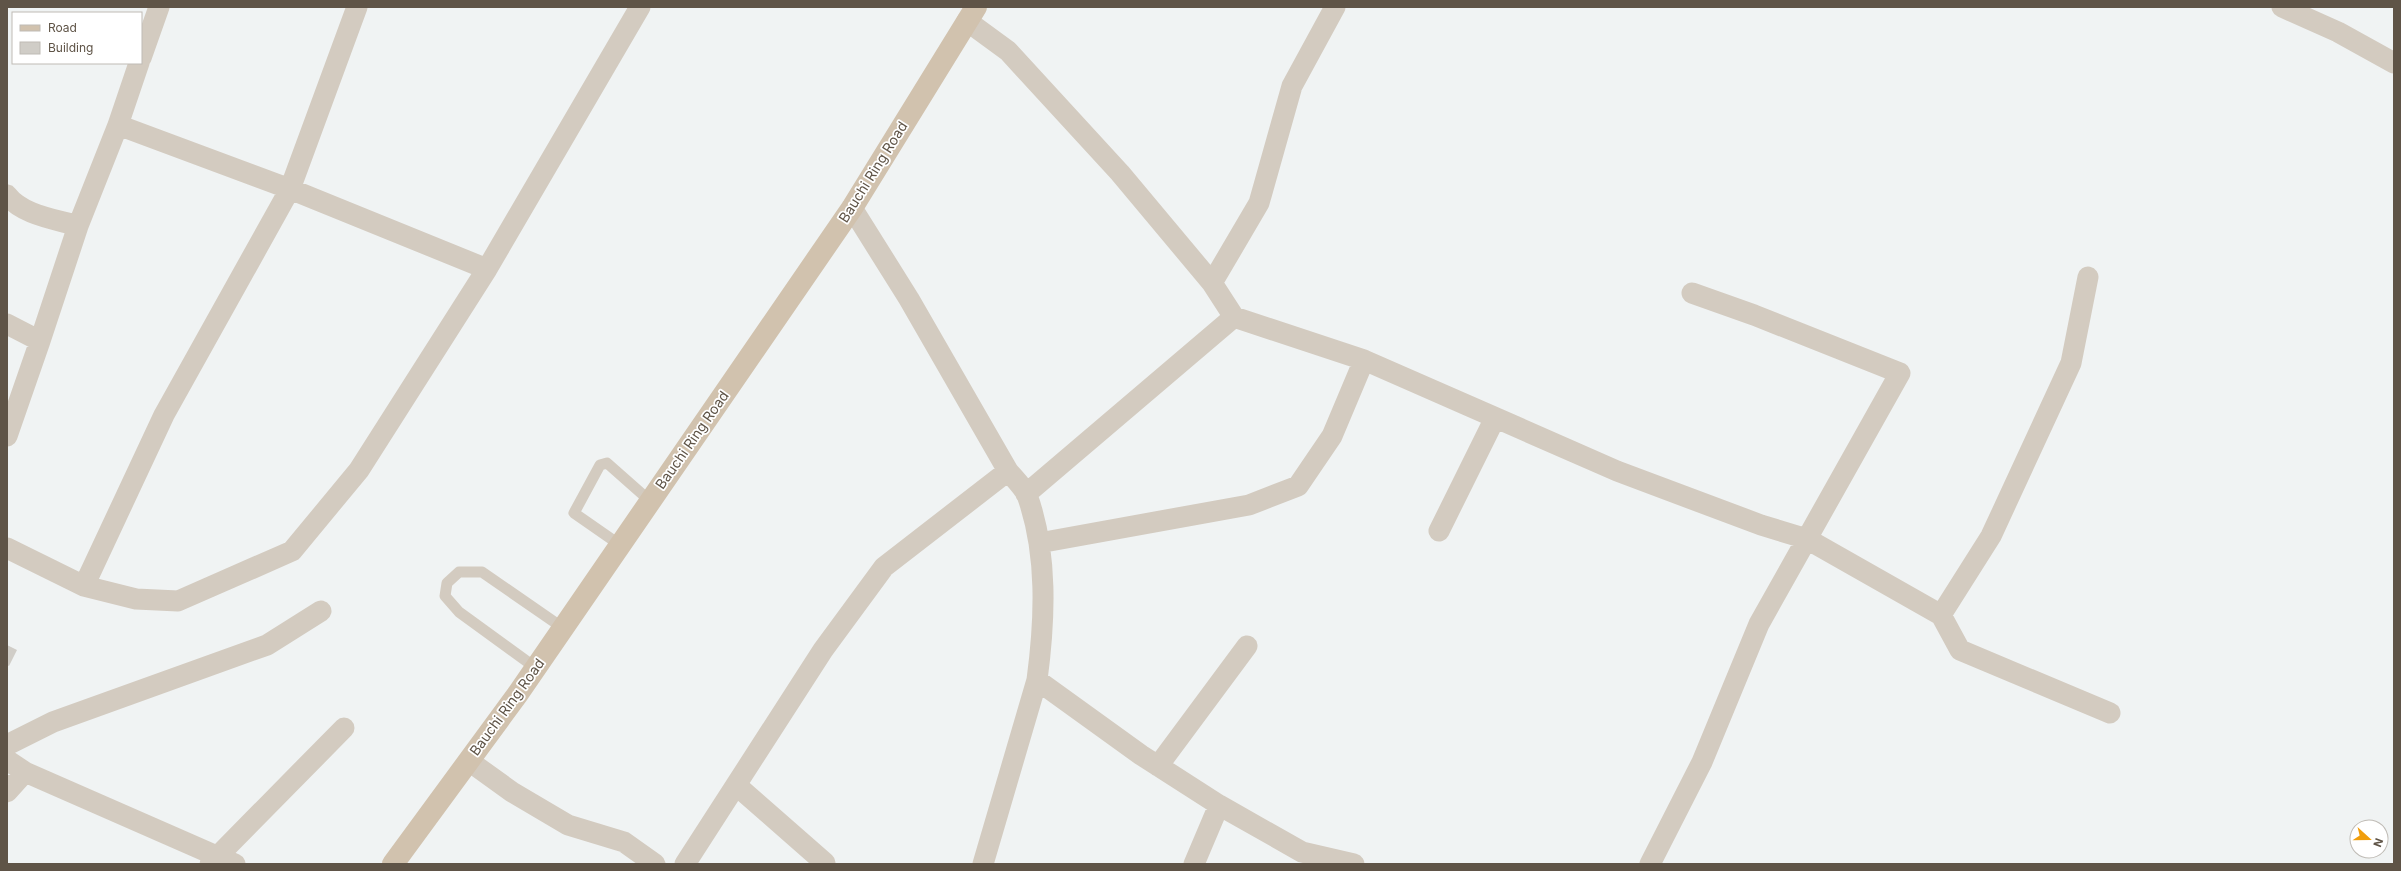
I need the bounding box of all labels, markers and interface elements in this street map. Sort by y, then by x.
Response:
legend [12,12,142,64]
text: Road [48,20,77,35]
text: Building [48,40,93,55]
street label: Bauchi Ring Road [835,118,910,225]
street label: Bauchi Ring Road [651,387,732,492]
street label: Bauchi Ring Road [466,655,548,759]
north arrow [2349,819,2389,859]
text: N [2370,836,2386,849]

